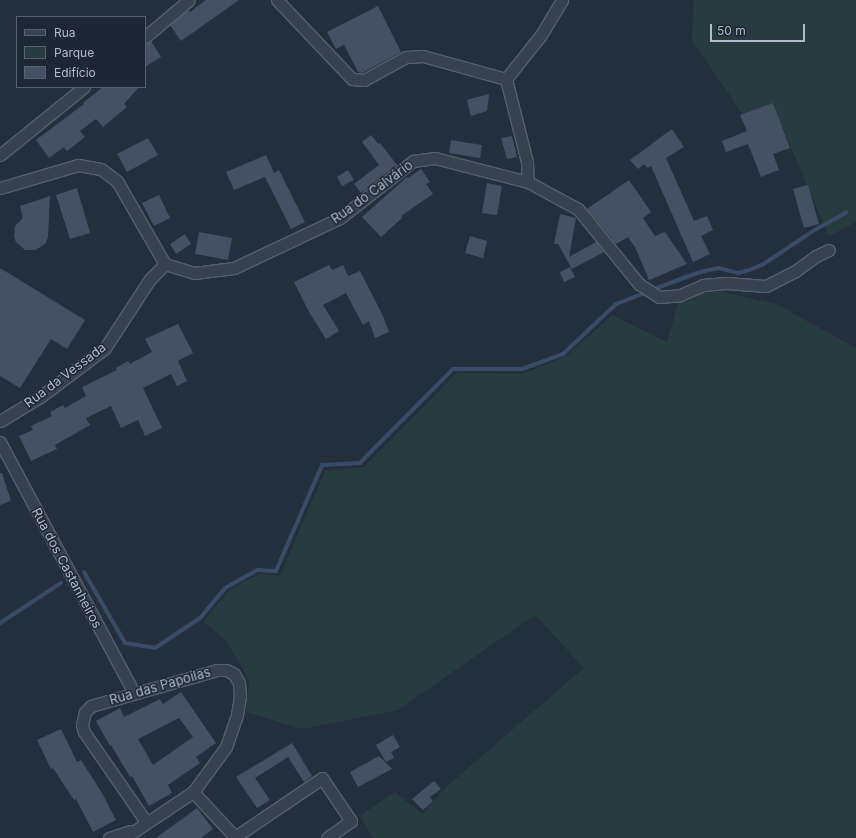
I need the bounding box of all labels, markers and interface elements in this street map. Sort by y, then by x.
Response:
legend [16,16,146,88]
scale bar [712,16,807,42]
text: 50 m [717,23,746,38]
text: Rua [54,25,76,40]
text: Parque [54,45,94,60]
text: Edifício [54,65,96,80]
street label: Rua do Calvário [328,157,416,227]
street label: Rua da Vessada [21,339,109,411]
street label: Rua dos Castanheiros [29,505,105,631]
street label: Rua das Papoilas [108,664,212,708]

